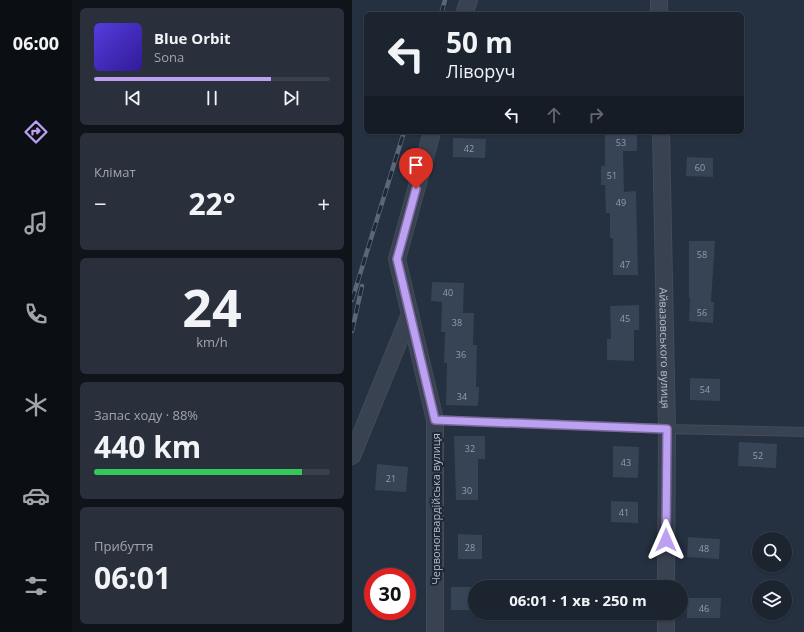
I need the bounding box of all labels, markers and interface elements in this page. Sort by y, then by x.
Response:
text: 50 m [446,23,513,61]
text: Blue Orbit [154,28,231,48]
icon: left [380,28,432,80]
text: 06:00 [13,31,59,55]
text: Sona [154,48,184,66]
text: Ліворуч [446,59,515,83]
icon: previous [122,87,144,109]
icon: pause [201,87,223,109]
icon: next [280,87,302,109]
icon: left [501,104,523,126]
icon: ahead [543,104,565,126]
icon: right [585,104,607,126]
icon: directions [22,118,50,146]
house number: 53 [616,136,626,149]
house number: 42 [464,142,474,155]
pin [399,148,433,189]
icon: arrive [405,154,427,176]
house number: 60 [695,161,705,174]
text: Клімат [94,163,136,181]
house number: 51 [607,169,617,182]
text: 22° [188,183,236,224]
text: − [94,188,107,218]
text: + [317,188,330,218]
house number: 49 [616,196,626,209]
icon: music [22,209,50,237]
house number: 58 [697,248,707,261]
house number: 47 [620,258,630,271]
text: 24 [182,271,242,342]
house number: 40 [443,286,453,299]
street label: Айвазовського вулиця [657,287,674,409]
icon: phone [22,300,50,328]
house number: 56 [697,306,707,319]
house number: 45 [620,312,630,325]
house number: 38 [452,316,462,329]
text: km/h [196,333,228,351]
house number: 36 [456,348,466,361]
house number: 54 [700,383,710,396]
house number: 34 [457,390,467,403]
icon: climate [22,391,50,419]
text: Запас ходу · 88% [94,406,198,424]
text: 440 km [94,426,201,467]
street label: Червоногвардійська вулиця [428,433,443,585]
house number: 32 [465,442,475,455]
house number: 52 [753,449,763,462]
house number: 43 [621,456,631,469]
house number: 21 [386,472,396,485]
icon: car [22,482,50,510]
house number: 30 [462,484,472,497]
house number: 41 [619,506,629,519]
position arrow [645,519,687,561]
map controls [752,532,792,620]
button: search [752,532,792,572]
text: Прибуття [94,537,153,555]
house number: 28 [465,541,475,554]
house number: 48 [699,542,709,555]
text: 06:01 [94,557,171,598]
speed limit sign: 30 [364,568,416,620]
icon: filters [22,572,50,600]
button: layers [752,580,792,620]
text: 06:01 · 1 хв · 250 m [509,590,647,610]
house number: 46 [699,602,709,615]

